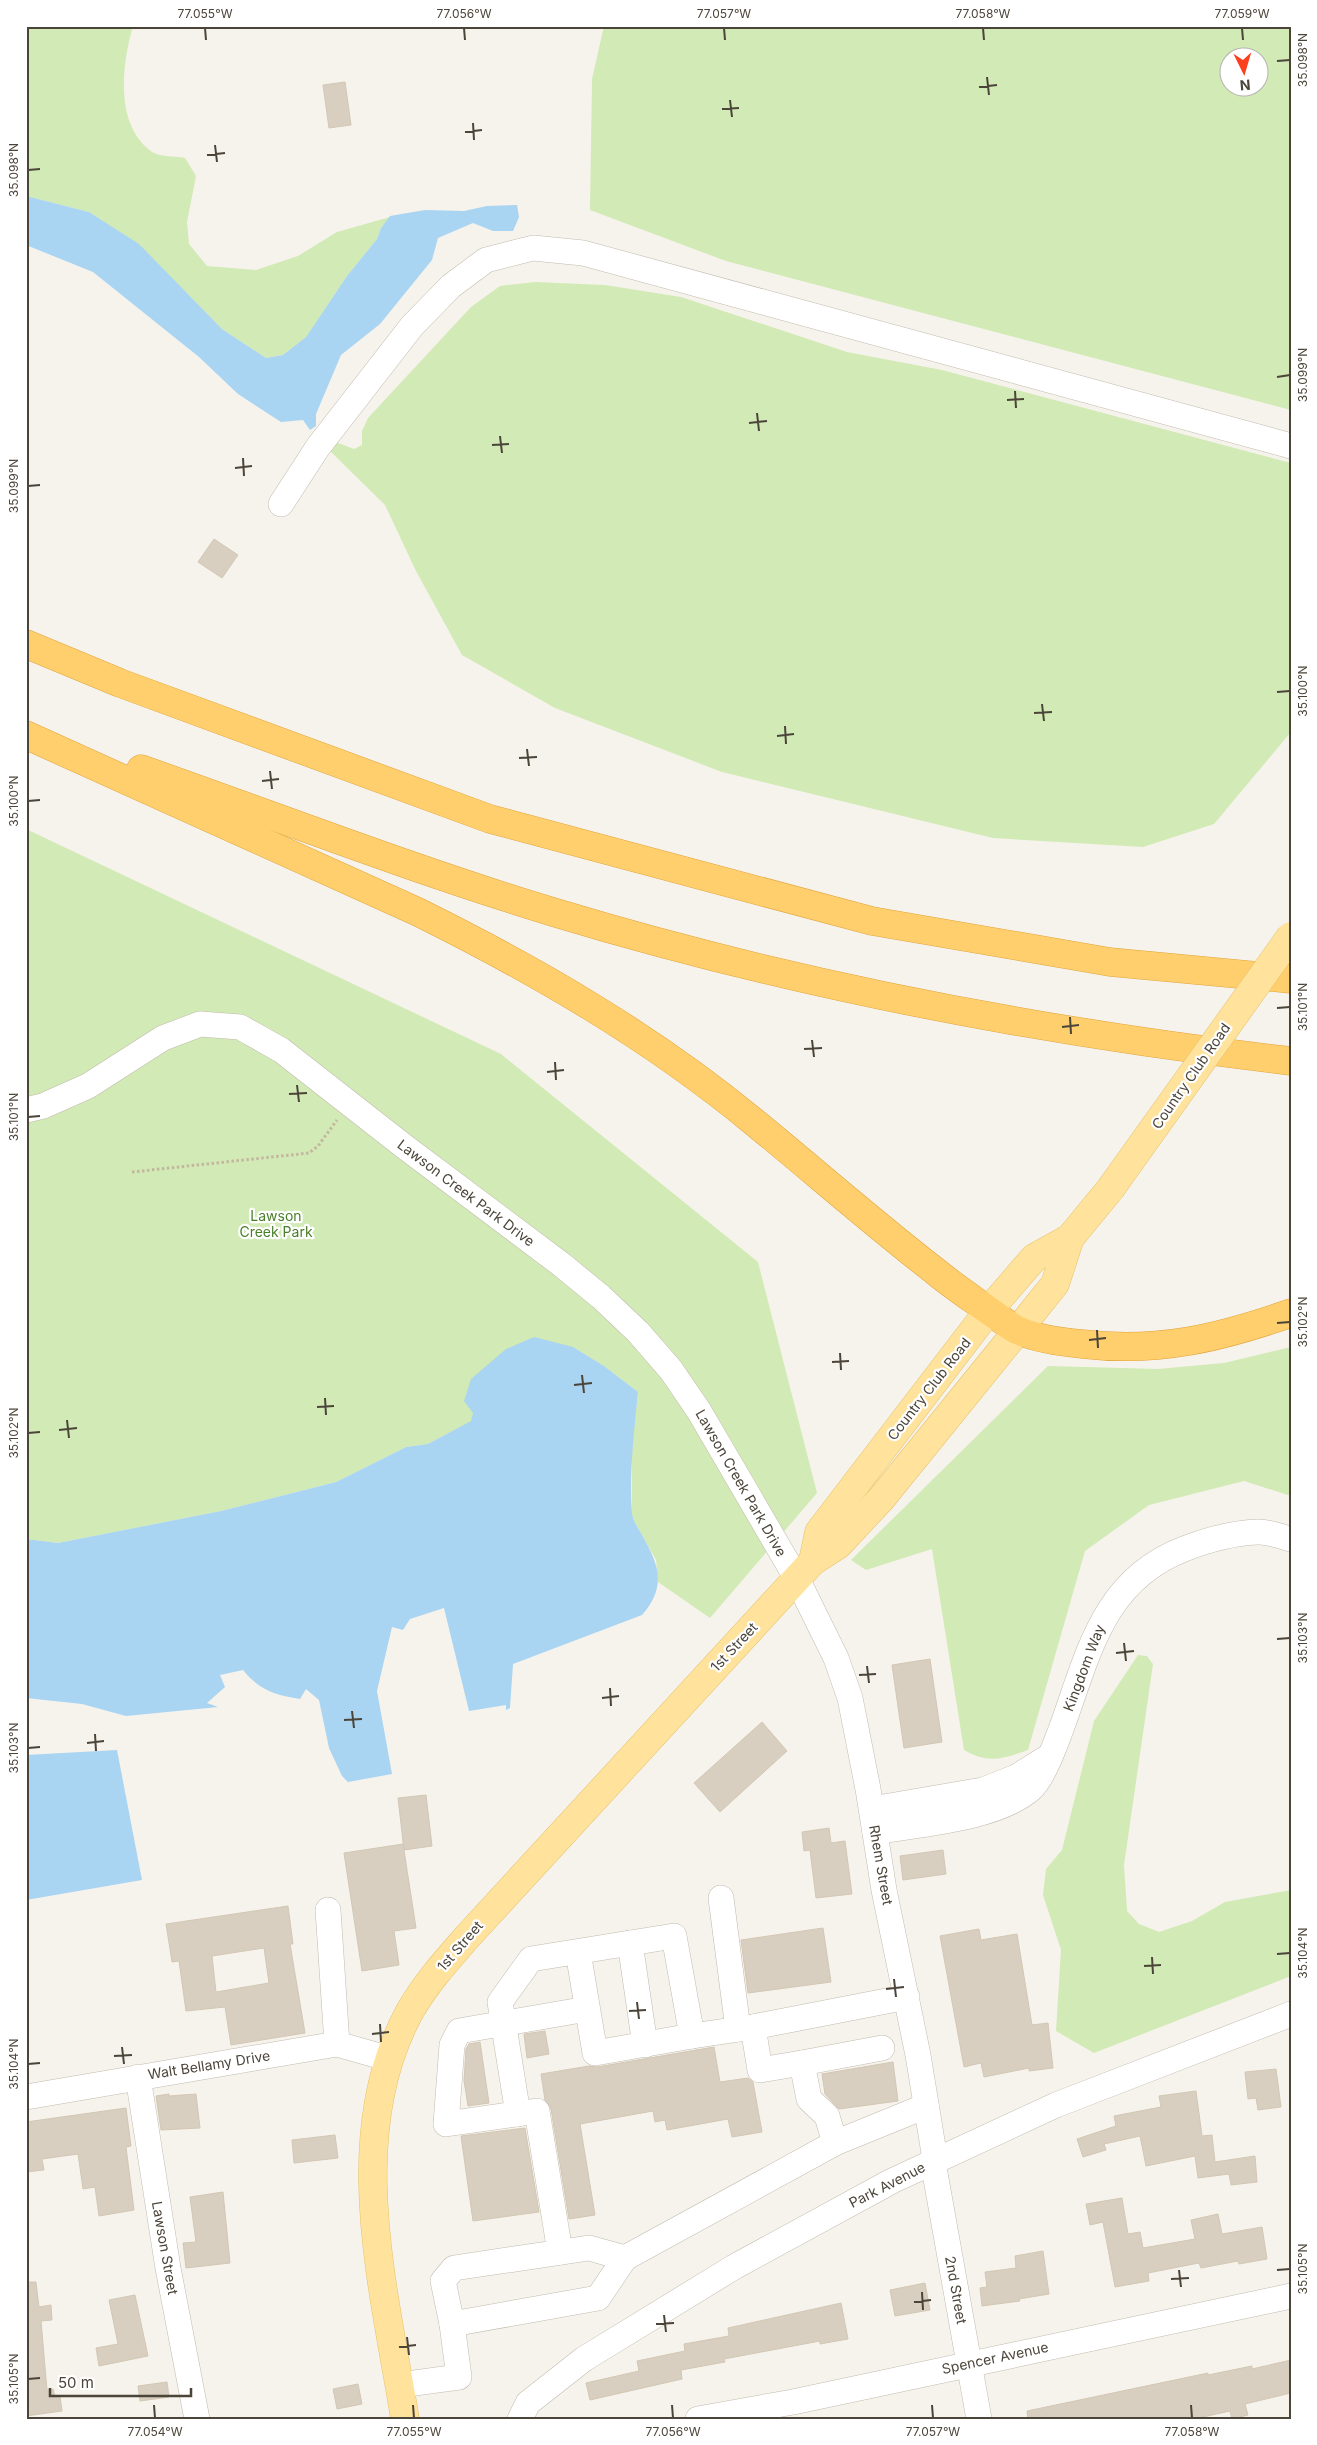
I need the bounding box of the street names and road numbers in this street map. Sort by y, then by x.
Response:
street label: Country Club Road [1148,1020,1233,1132]
street label: Lawson Creek Park Drive [394,1136,538,1250]
street label: Country Club Road [883,1334,974,1443]
street label: Lawson Creek Park Drive [692,1406,791,1559]
street label: 1st Street [707,1618,761,1675]
street label: Kingdom Way [1059,1622,1108,1714]
street label: Rhem Street [866,1823,897,1907]
street label: 1st Street [433,1917,486,1974]
street label: Walt Bellamy Drive [147,2046,271,2083]
street label: Park Avenue [846,2158,928,2211]
street label: Lawson Street [149,2200,182,2296]
street label: 2nd Street [942,2255,971,2326]
street label: Spencer Avenue [940,2338,1050,2377]

